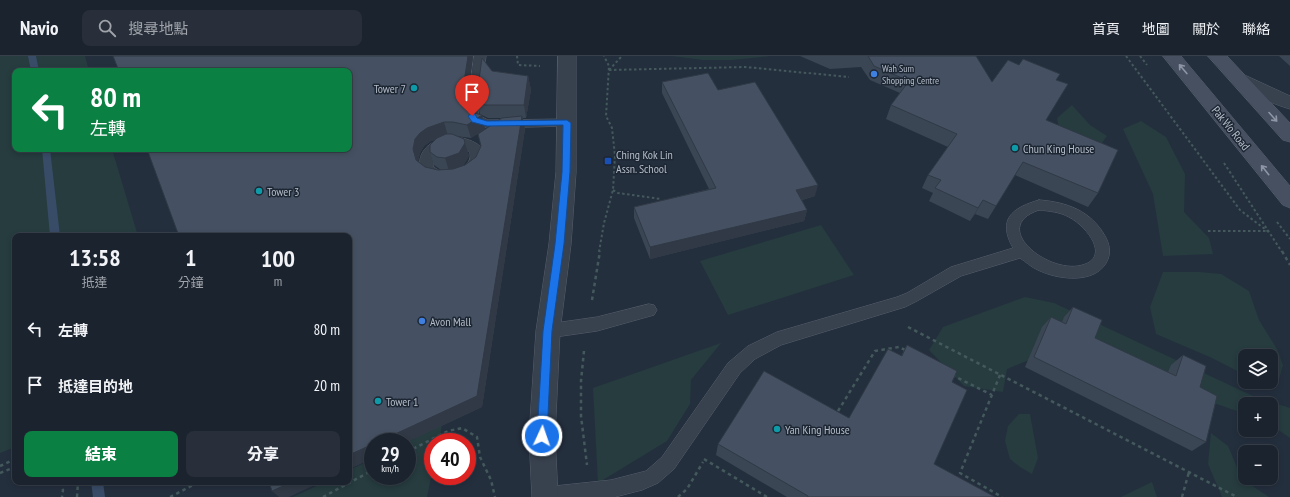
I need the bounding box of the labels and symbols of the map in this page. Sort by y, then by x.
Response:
place label: Wah Sum Shopping Centre [882,62,939,87]
one-way arrow [1178,64,1187,74]
marker: Wah Sum Shopping Centre [869,69,879,79]
pin [455,75,489,116]
place label: Tower 7 [374,81,406,96]
marker: Tower 7 [409,83,419,93]
street label: Pak Wo Road [1209,103,1253,153]
one-way arrow [1269,112,1278,122]
place label: Chun King House [1023,141,1094,156]
marker: Chun King House [1010,143,1020,153]
place label: Ching Kok Lin Assn. School [616,147,673,176]
marker: Ching Kok Lin Assn. School [603,156,613,166]
one-way arrow [1261,164,1270,175]
place label: Tower 3 [267,184,299,199]
marker: Tower 3 [254,186,264,196]
place label: Avon Mall [430,314,471,329]
marker: Avon Mall [417,316,427,326]
place label: Tower 1 [386,394,418,409]
marker: Tower 1 [373,396,383,406]
position arrow [521,415,563,457]
place label: Yan King House [785,422,850,437]
marker: Yan King House [772,424,782,434]
speed limit sign: 40 [424,433,476,485]

